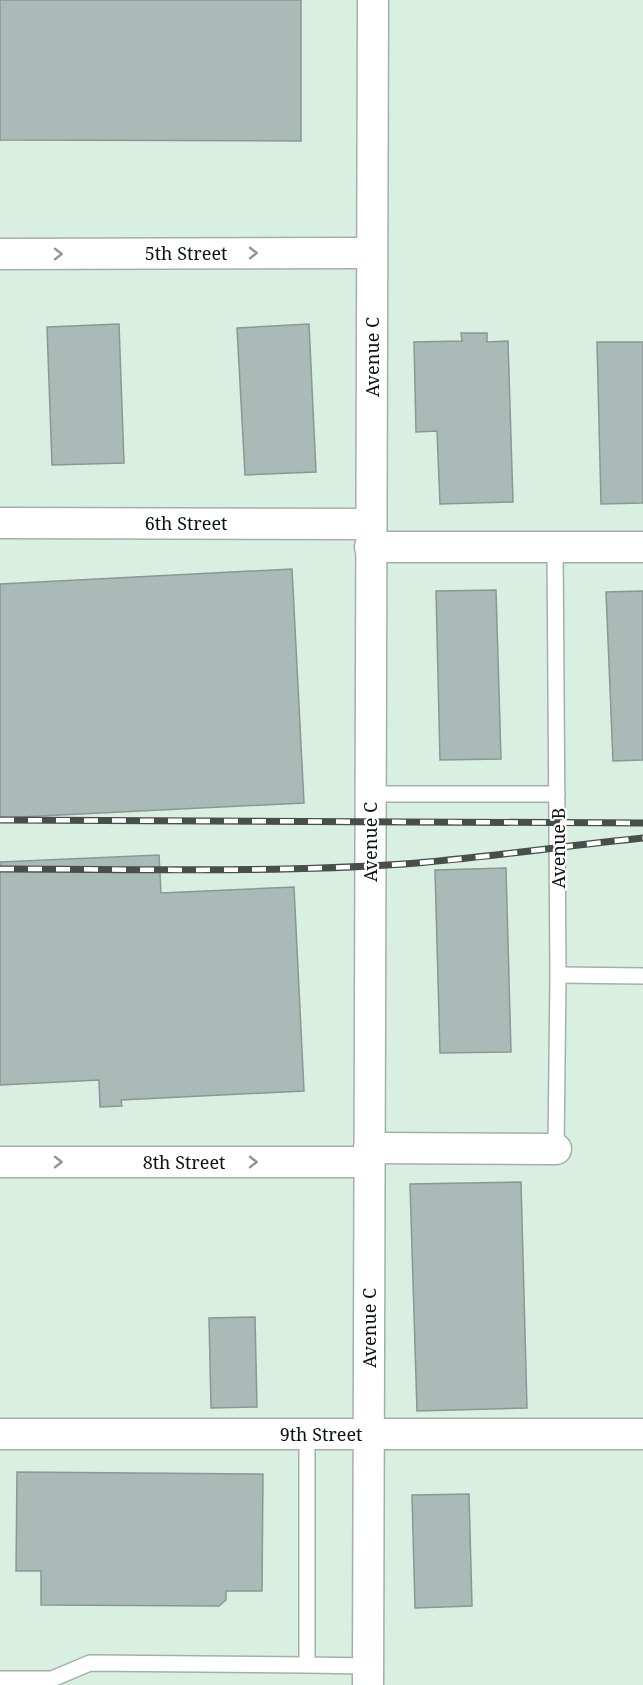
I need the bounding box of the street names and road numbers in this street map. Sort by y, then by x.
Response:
street label: 5th Street [145,241,227,265]
street label: Avenue C [360,317,384,397]
street label: 6th Street [145,511,227,535]
street label: Avenue C [358,802,382,882]
street label: Avenue B [546,808,570,888]
street label: 8th Street [143,1150,225,1174]
street label: Avenue C [357,1288,381,1368]
street label: 9th Street [280,1422,362,1446]

